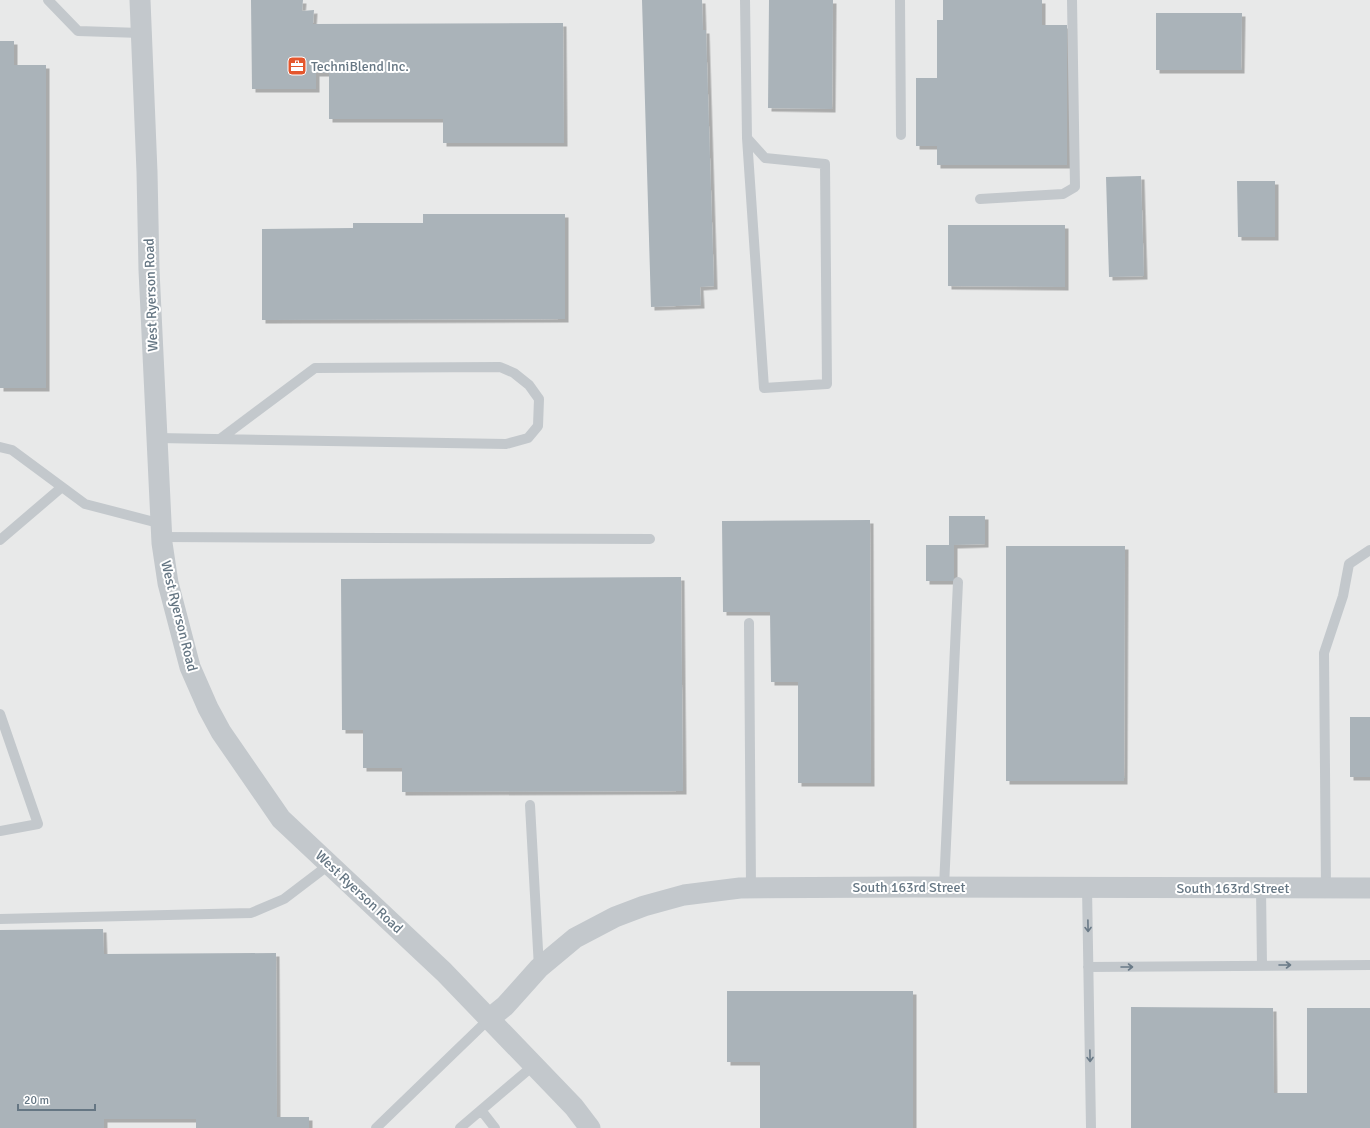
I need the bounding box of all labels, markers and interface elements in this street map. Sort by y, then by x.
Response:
office icon: TechniBlend Inc. [286,55,308,77]
place label: TechniBlend Inc. [311,58,409,75]
street label: West Ryerson Road [141,238,161,352]
street label: West Ryerson Road [157,559,201,673]
street label: West Ryerson Road [312,847,406,937]
street label: South 163rd Street [853,879,966,896]
street label: South 163rd Street [1177,880,1290,897]
one-way arrow [1084,919,1092,932]
one-way arrow [1278,961,1291,969]
one-way arrow [1120,963,1133,971]
one-way arrow [1086,1049,1094,1062]
scale bar [18,1086,95,1112]
text: 20 m [24,1093,49,1108]

